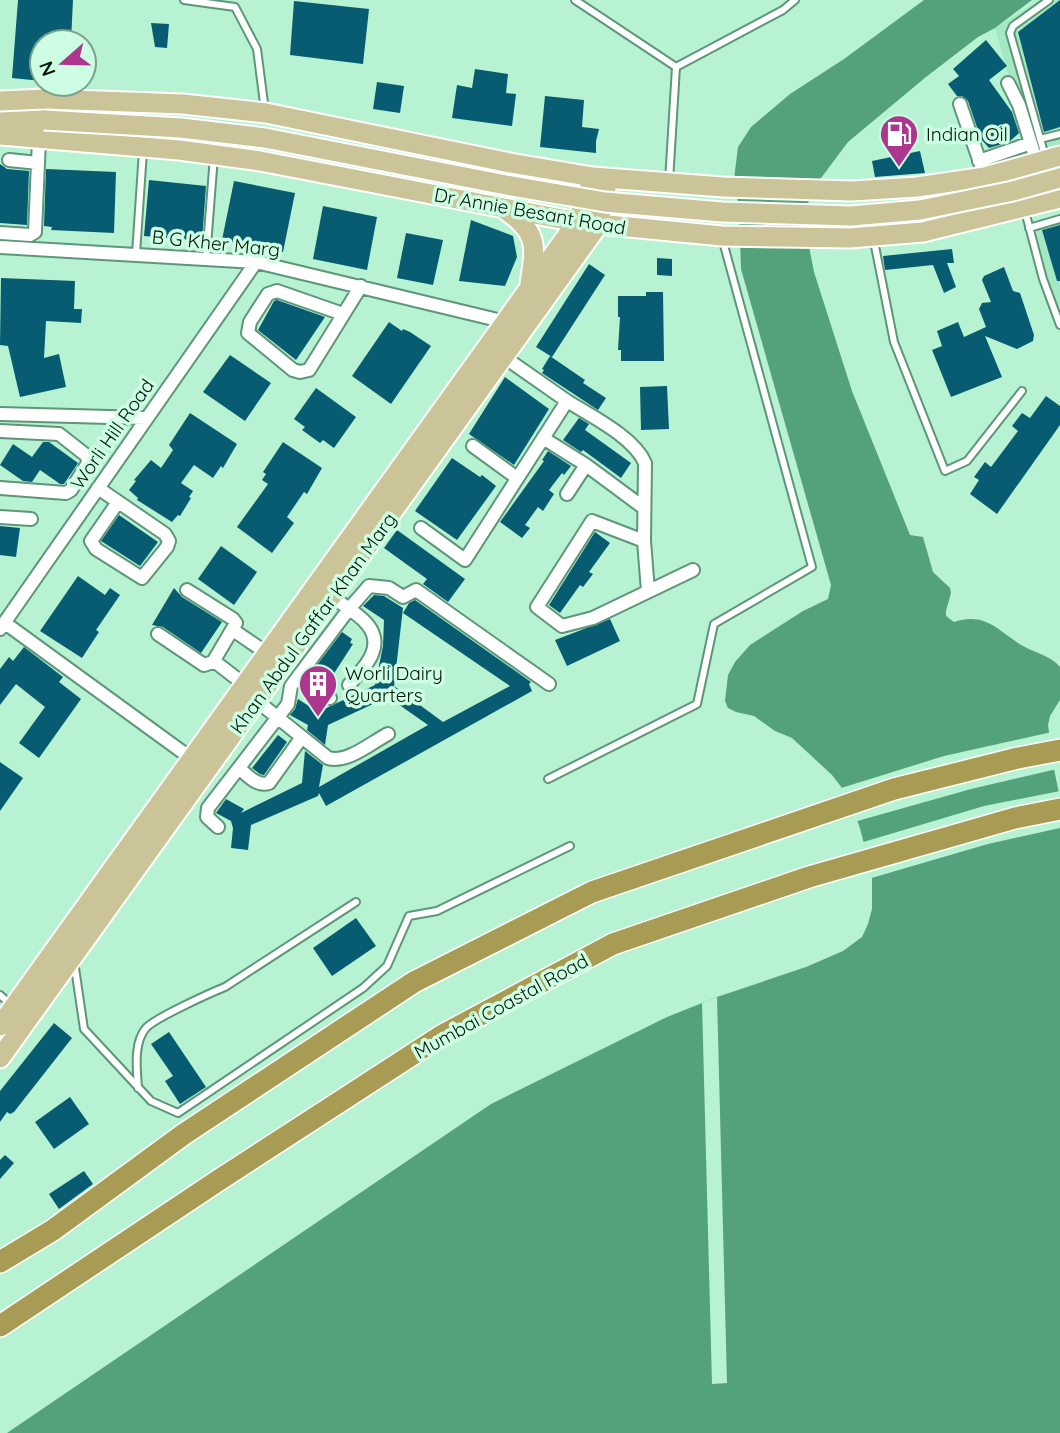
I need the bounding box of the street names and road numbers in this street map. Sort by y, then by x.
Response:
street label: Dr Annie Besant Road [432,182,628,240]
street label: B G Kher Marg [151,224,281,262]
street label: Worli Hill Road [65,374,159,494]
street label: Khan Abdul Gaffar Khan Marg [225,508,401,738]
street label: Mumbai Coastal Road [410,948,592,1064]

